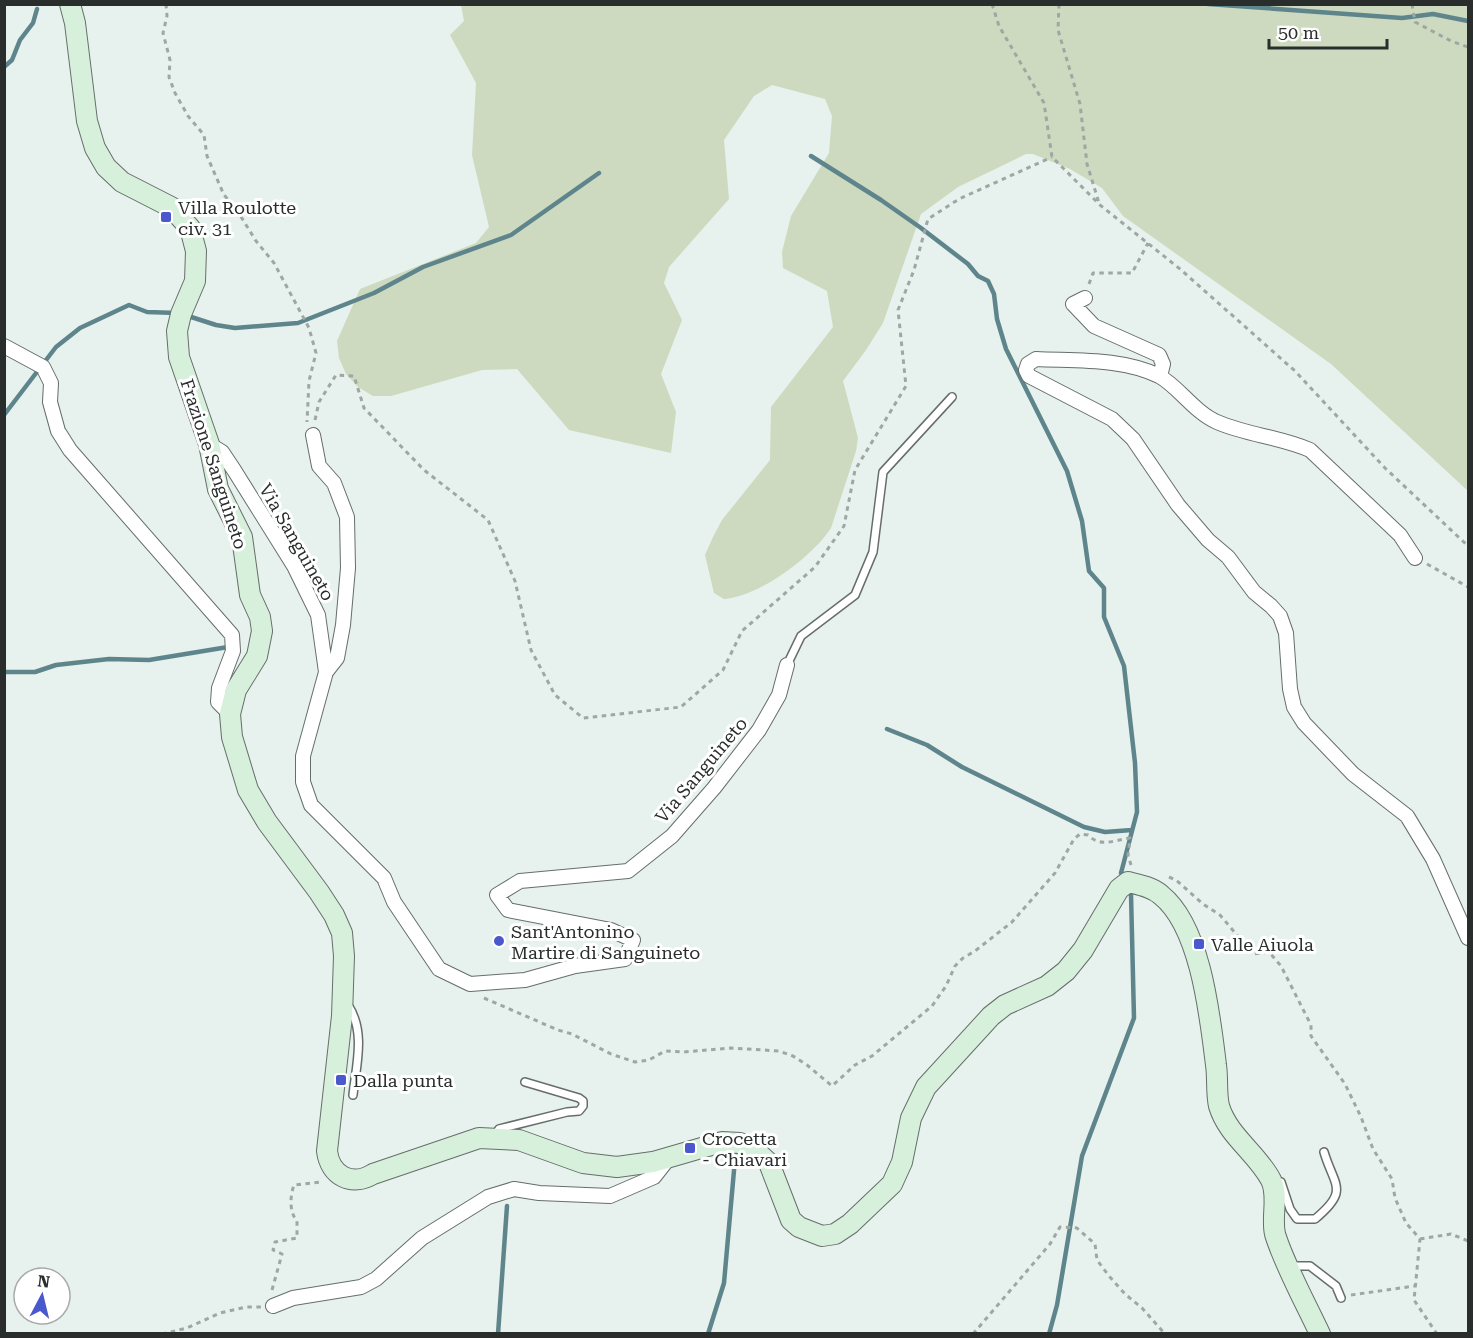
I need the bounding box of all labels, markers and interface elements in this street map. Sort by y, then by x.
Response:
scale bar [1269,12,1388,50]
text: 50 m [1278,22,1319,43]
place label: Villa Roulotte civ. 31 [178,197,296,239]
marker: Villa Roulotte civ. 31 [159,210,173,224]
street label: Frazione Sanguineto [177,376,251,552]
street label: Via Sanguineto [255,480,339,604]
street label: Via Sanguineto [651,713,751,827]
place label: Sant'Antonino Martire di Sanguineto [511,921,700,963]
marker: Sant'Antonino Martire di Sanguineto [492,934,506,948]
place label: Valle Aiuola [1211,934,1314,955]
marker: Valle Aiuola [1192,937,1206,951]
place label: Dalla punta [353,1070,453,1091]
marker: Dalla punta [334,1073,348,1087]
place label: Crocetta - Chiavari [702,1128,787,1170]
marker: Crocetta - Chiavari [683,1141,697,1155]
north arrow [12,1266,72,1326]
text: N [36,1271,51,1292]

